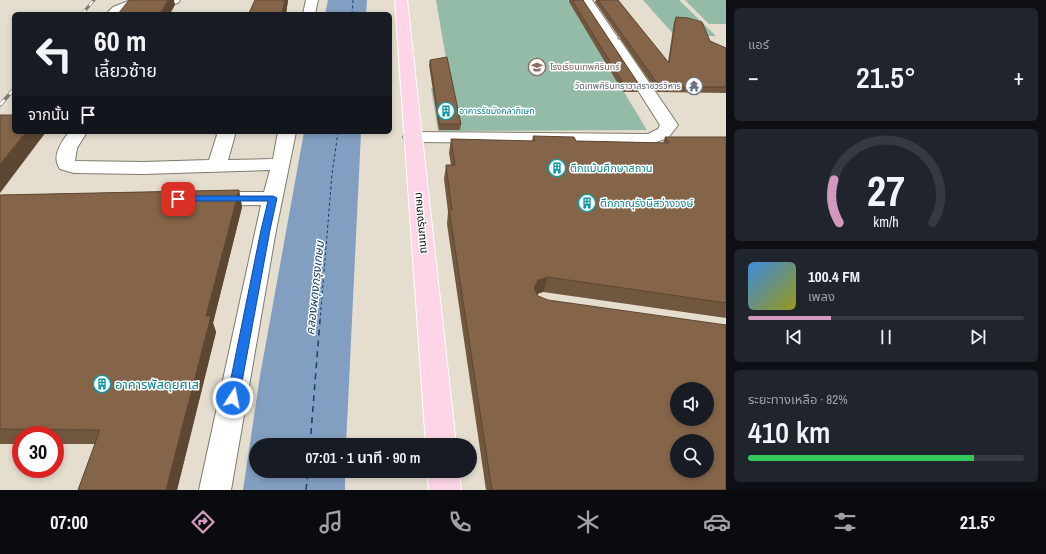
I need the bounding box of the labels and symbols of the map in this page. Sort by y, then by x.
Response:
school or university icon: โรงเรียนเทพศิรินทร์ [527,57,547,77]
place label: โรงเรียนเทพศิรินทร์ [550,61,620,73]
temple icon: วัดเทพศิรินทราวาสราชวรวิหาร [684,76,704,96]
place label: วัดเทพศิรินทราวาสราชวรวิหาร [575,80,682,92]
building icon: อาคารรัชมังคลาภิเษก [436,101,456,121]
place label: อาคารรัชมังคลาภิเษก [459,105,535,117]
building icon: ตึกแม้นศึกษาสถาน [547,158,567,178]
place label: ตึกแม้นศึกษาสถาน [570,161,652,175]
pin [161,182,195,216]
street label: ถนนกรุงเกษม [410,192,430,254]
building icon: ตึกภาณุรังษีสว่างวงษ์ [577,193,597,213]
place label: ตึกภาณุรังษีสว่างวงษ์ [600,196,693,210]
water label: คลองผดุงกรุงเกษม [302,239,328,336]
building icon: อาคารพัสดุยศเส [92,374,112,394]
place label: อาคารพัสดุยศเส [115,376,199,393]
position arrow [212,377,254,419]
speed limit sign: 30 [12,426,64,478]

